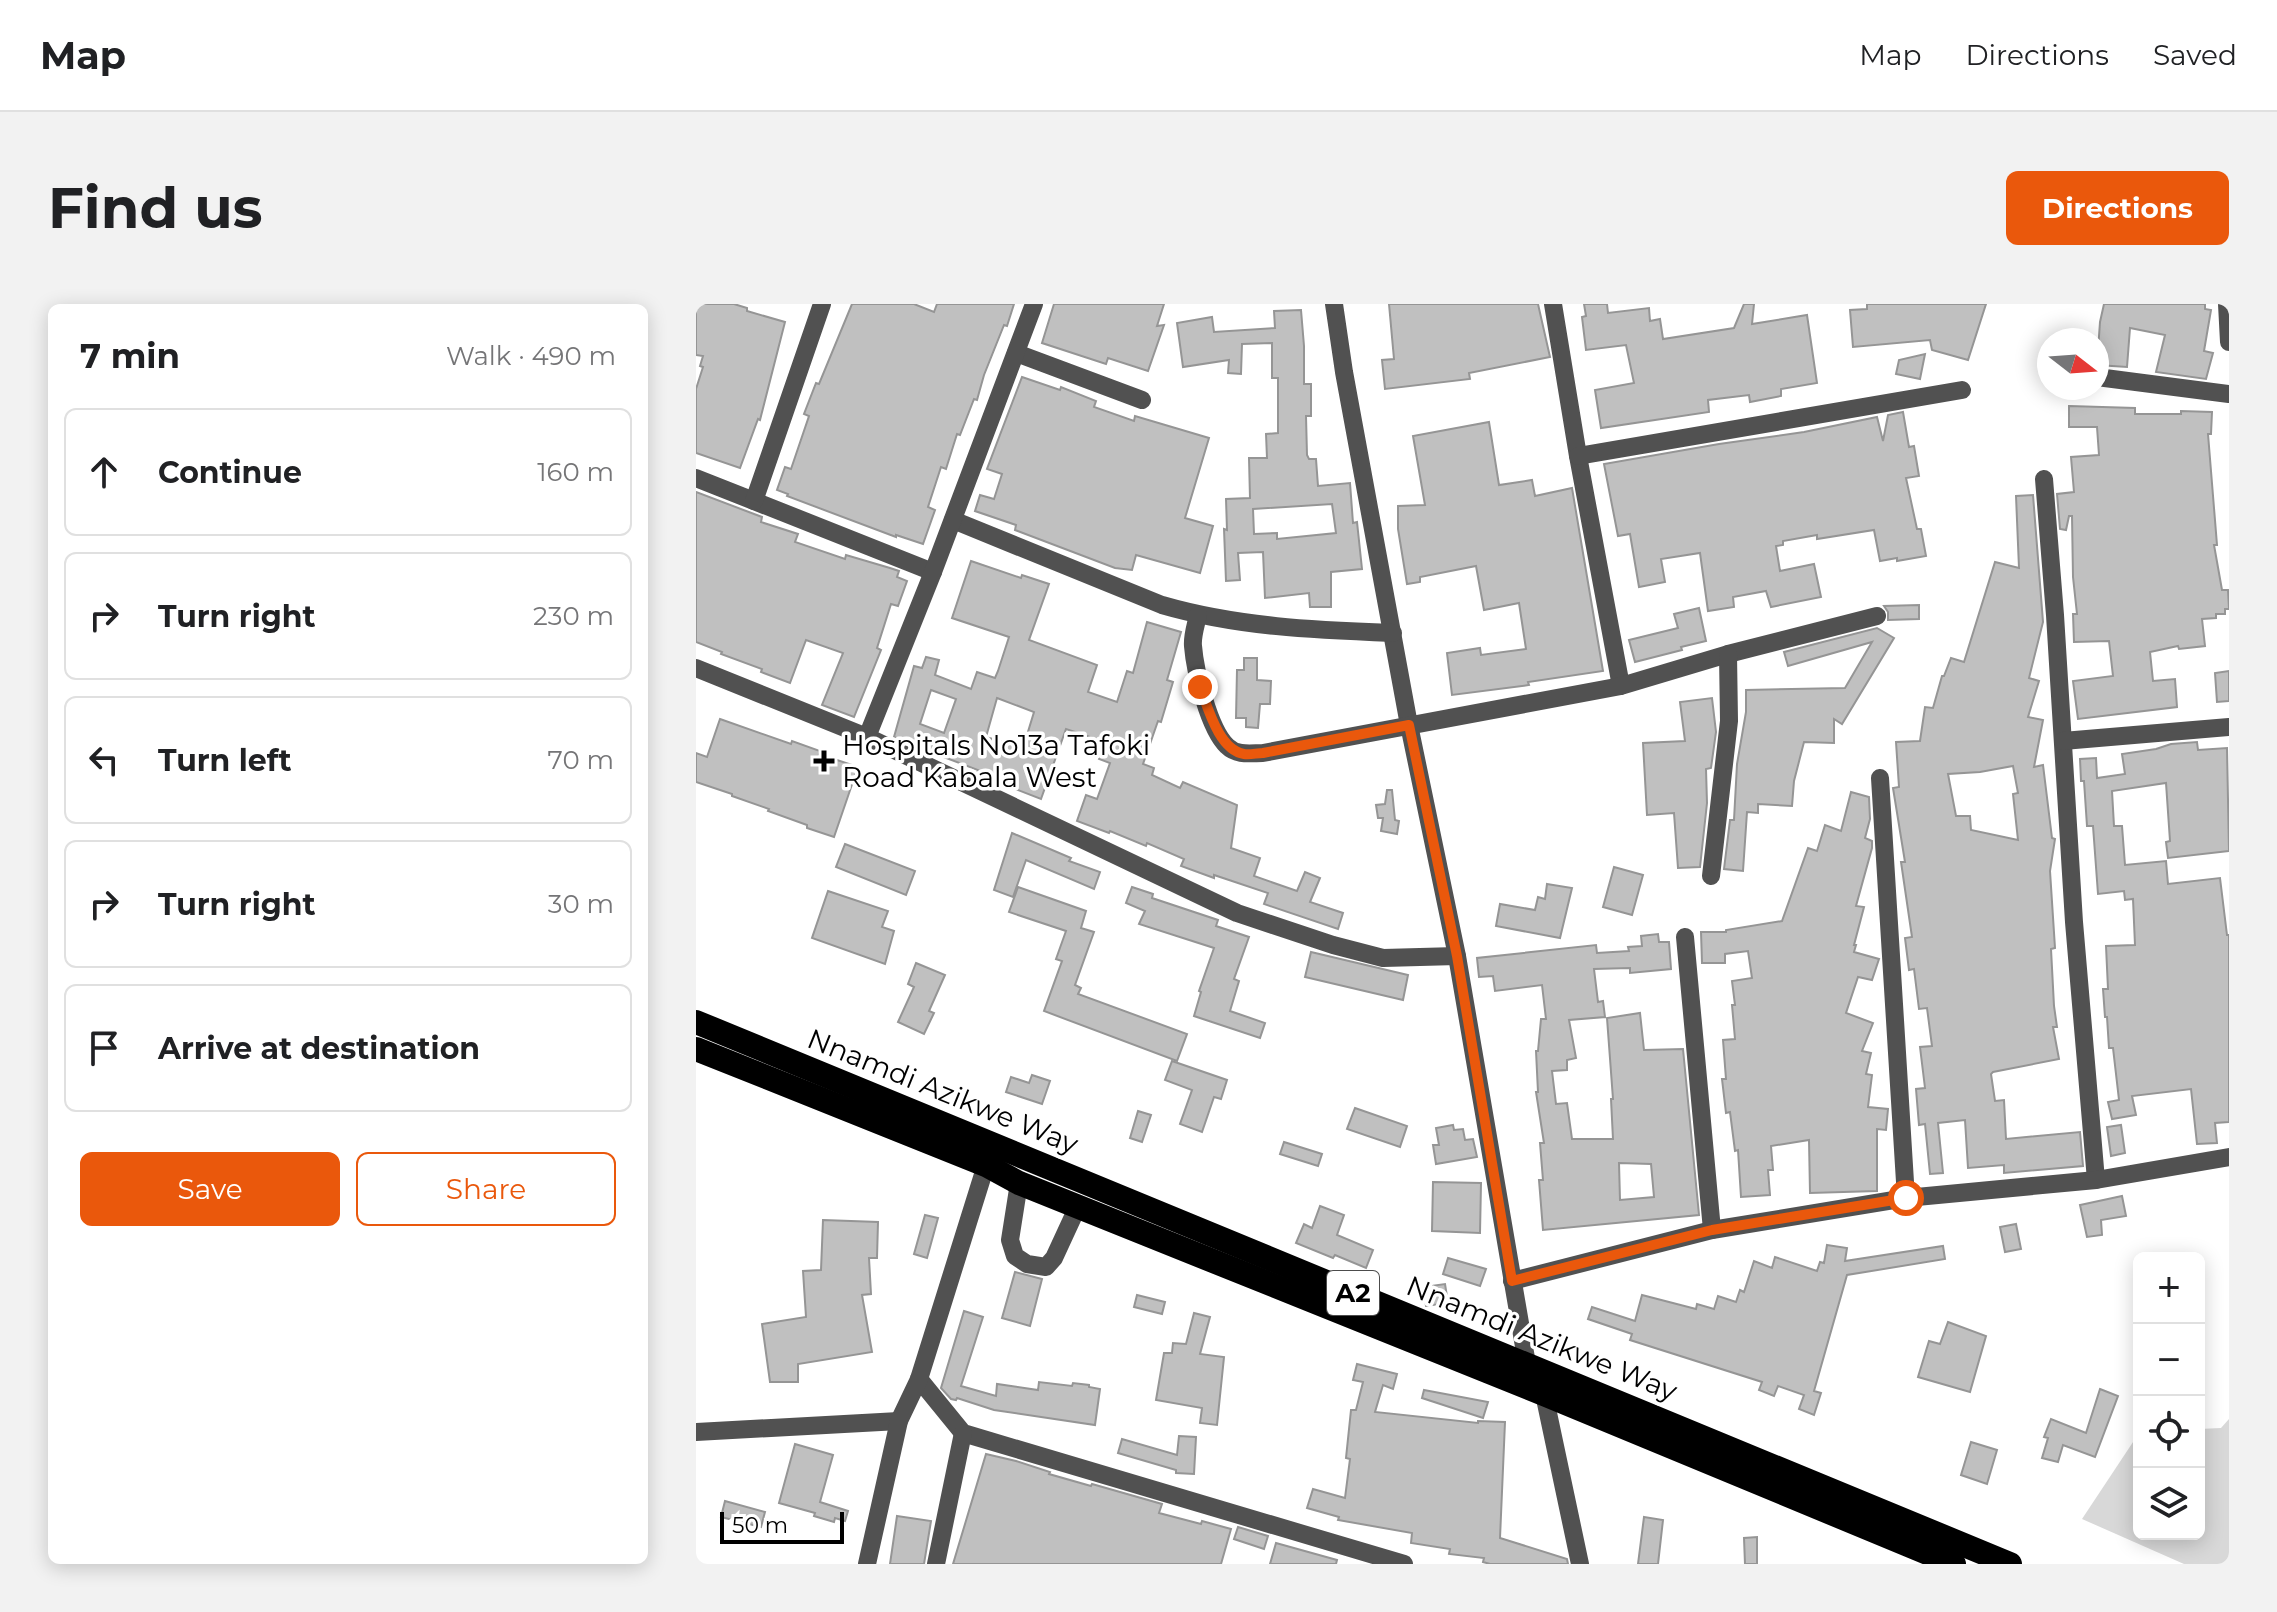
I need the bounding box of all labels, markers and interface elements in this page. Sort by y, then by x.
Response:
text: Map [40,32,126,79]
text: Map [1859,38,1921,72]
text: Directions [1965,38,2109,72]
text: Saved [2153,38,2237,72]
button: Directions [2006,171,2229,245]
text: Find us [48,174,262,242]
north arrow [2037,328,2109,400]
text: 7 min [80,335,180,377]
text: Walk · 490 m [446,340,616,372]
icon: ahead [82,450,126,494]
text: Continue [158,454,302,491]
text: 160 m [537,456,614,488]
icon: right [82,594,126,638]
text: Turn right [158,598,315,635]
text: 230 m [533,600,614,632]
route end [1182,669,1218,705]
place label: Hospitals No13a Tafoki Road Kabala West [842,728,1150,794]
icon: left [82,738,126,782]
text: Turn left [158,742,291,779]
text: 70 m [548,744,614,776]
marker: Hospitals No13a Tafoki Road Kabala West [813,750,835,772]
icon: right [82,882,126,926]
text: Turn right [158,886,315,923]
text: 30 m [548,888,614,920]
street label: Nnamdi Azikwe Way [803,1021,1084,1161]
icon: arrive [82,1026,126,1070]
text: Arrive at destination [158,1030,480,1067]
button: Save [80,1152,340,1226]
button: Share [356,1152,616,1226]
route start [1888,1180,1924,1216]
map controls [2133,1252,2205,1540]
button: + [2133,1252,2205,1324]
street label: Nnamdi Azikwe Way [1402,1268,1683,1408]
road number: A2 [1327,1271,1379,1315]
button: − [2133,1324,2205,1396]
button: locate [2133,1396,2205,1468]
button: layers [2133,1468,2205,1540]
scale bar [720,1508,844,1544]
text: 50 m [732,1512,788,1539]

